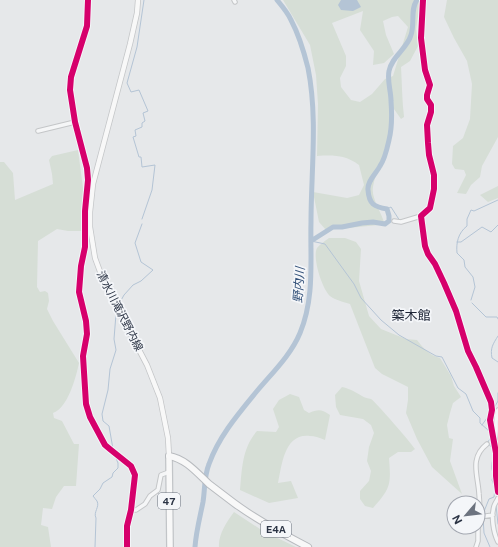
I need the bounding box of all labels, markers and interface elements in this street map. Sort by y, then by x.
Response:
water label: 野内川 [291,265,307,303]
street label: 清水川滝沢野内線 [95,269,145,353]
district label: 築木館 [391,308,431,323]
road number: 47 [158,493,180,509]
north arrow [446,495,486,535]
text: N [450,513,464,526]
road number: E4A [261,521,291,537]

